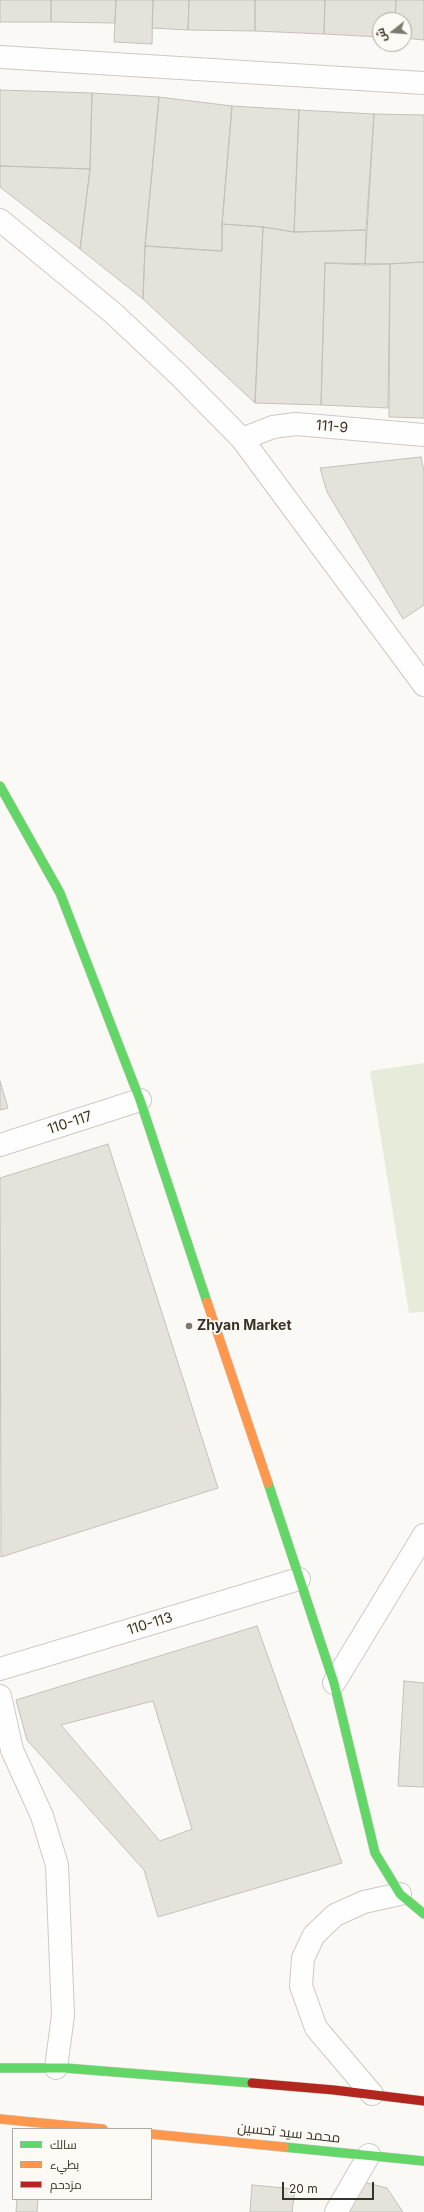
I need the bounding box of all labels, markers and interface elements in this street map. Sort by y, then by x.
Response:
north arrow [372,12,412,52]
text: ش [373,26,390,44]
street label: 111-9 [315,417,349,437]
street label: 110-117 [46,1108,94,1138]
place label: Zhyan Market [197,1318,292,1334]
marker: Zhyan Market [184,1321,194,1331]
street label: 110-113 [125,1609,175,1639]
street label: محمد سید تحسین [237,2119,341,2147]
legend [12,2128,152,2200]
text: سالك [50,2137,77,2152]
text: بطيء [50,2157,79,2172]
scale bar [284,2174,376,2200]
text: مزدحم [50,2177,82,2192]
text: 20 m [289,2181,318,2196]

